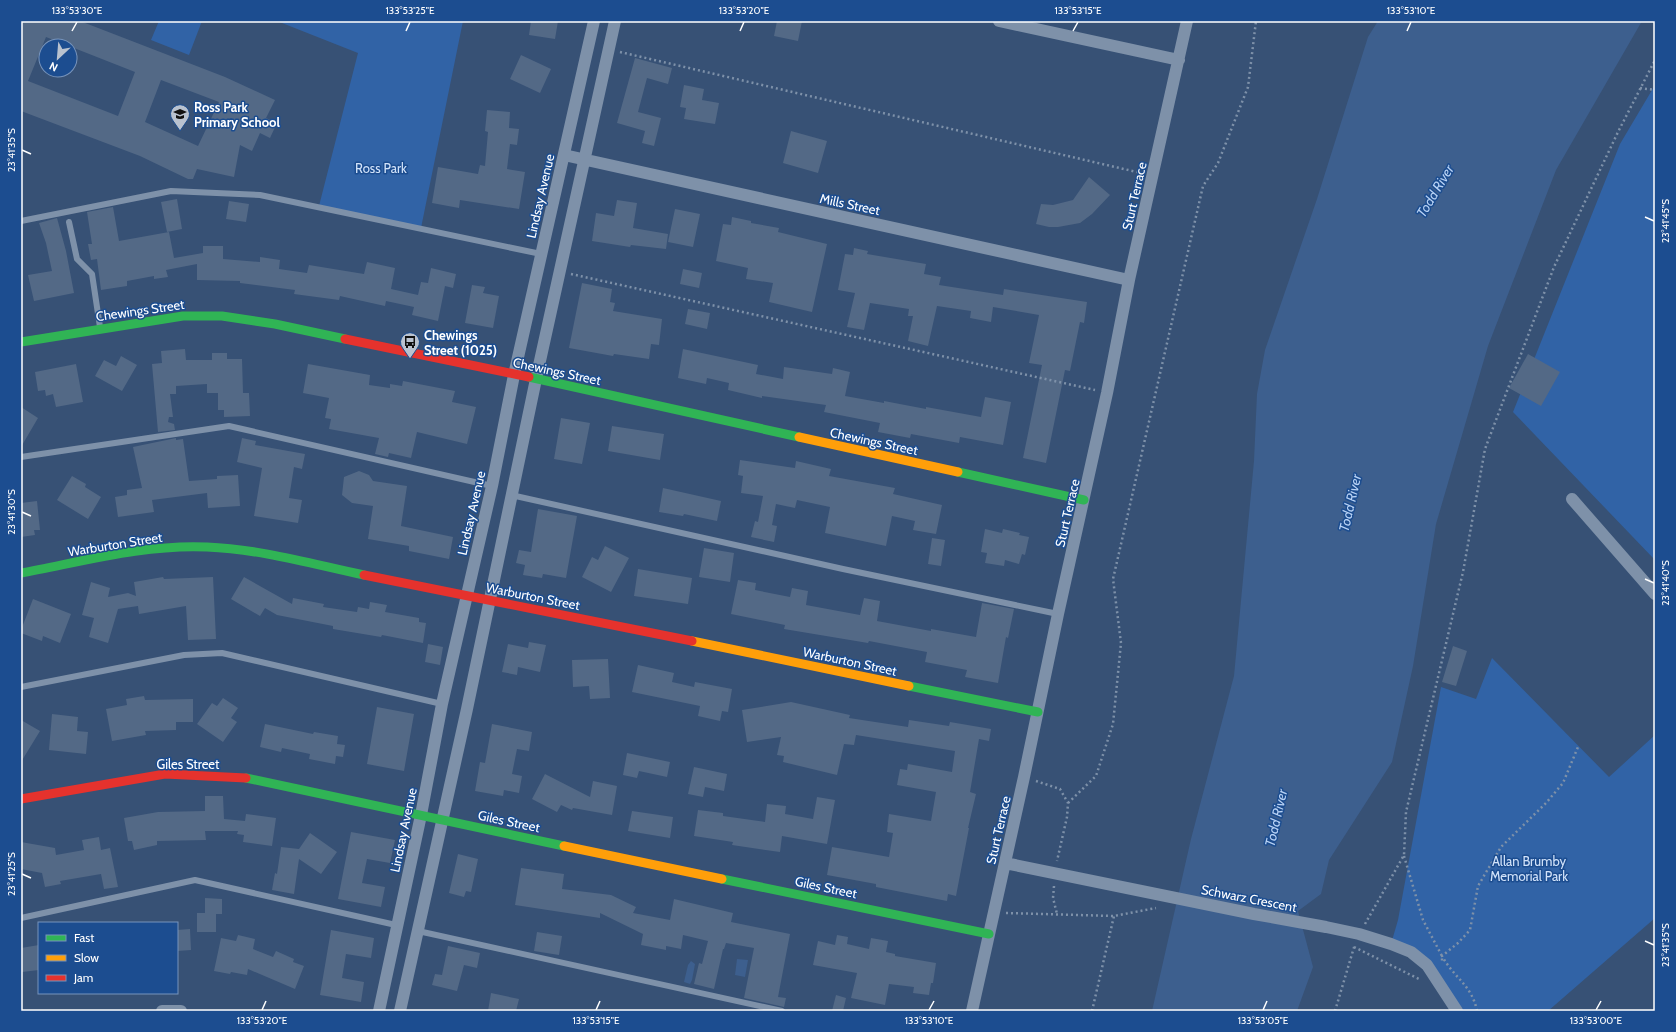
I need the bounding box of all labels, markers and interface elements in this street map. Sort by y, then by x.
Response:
text: 133°53'30"E [52,4,103,17]
text: 133°53'25"E [386,4,435,17]
text: 133°53'20"E [719,4,770,17]
text: 133°53'15"E [1055,4,1102,17]
text: 133°53'10"E [1387,4,1436,17]
north arrow [38,38,78,78]
text: N [47,59,60,75]
place label: Ross Park Primary School [194,99,280,130]
school or university icon: Ross Park Primary School [169,103,191,131]
text: 23°41'35"S [5,128,18,172]
street label: Lindsay Avenue [523,152,558,240]
park label: Ross Park [355,160,407,176]
street label: Sturt Terrace [1118,160,1150,232]
water label: Todd River [1412,161,1458,221]
street label: Mills Street [818,190,882,218]
text: 23°41'45"S [1659,199,1672,243]
street label: Chewings Street [95,296,186,324]
place label: Chewings Street (1025) [424,327,497,358]
bus stop icon: Chewings Street (1025) [399,331,421,359]
street label: Chewings Street [512,354,603,388]
street label: Chewings Street [829,424,920,458]
street label: Lindsay Avenue [454,469,489,557]
water label: Todd River [1335,472,1366,534]
street label: Sturt Terrace [1051,477,1083,549]
text: 23°41'30"S [5,489,18,535]
street label: Warburton Street [67,529,164,559]
text: 23°41'40"S [1659,560,1672,606]
street label: Warburton Street [485,579,582,613]
street label: Warburton Street [802,643,899,679]
street label: Giles Street [157,756,220,772]
street label: Lindsay Avenue [386,786,420,874]
water label: Todd River [1261,787,1292,849]
street label: Sturt Terrace [982,794,1014,866]
street label: Giles Street [477,807,542,835]
text: 23°41'25"S [5,852,18,896]
park label: Allan Brumby Memorial Park [1490,853,1568,884]
street label: Giles Street [794,873,859,901]
street label: Schwarz Crescent [1200,881,1299,915]
legend [38,922,178,994]
text: 23°41'35"S [1659,923,1672,967]
text: Fast [74,930,94,945]
text: Slow [74,950,99,965]
text: Jam [73,970,93,985]
text: 133°53'20"E [237,1014,288,1027]
text: 133°53'15"E [573,1014,620,1027]
text: 133°53'10"E [905,1014,954,1027]
text: 133°53'05"E [1238,1014,1289,1027]
text: 133°53'00"E [1570,1014,1623,1027]

